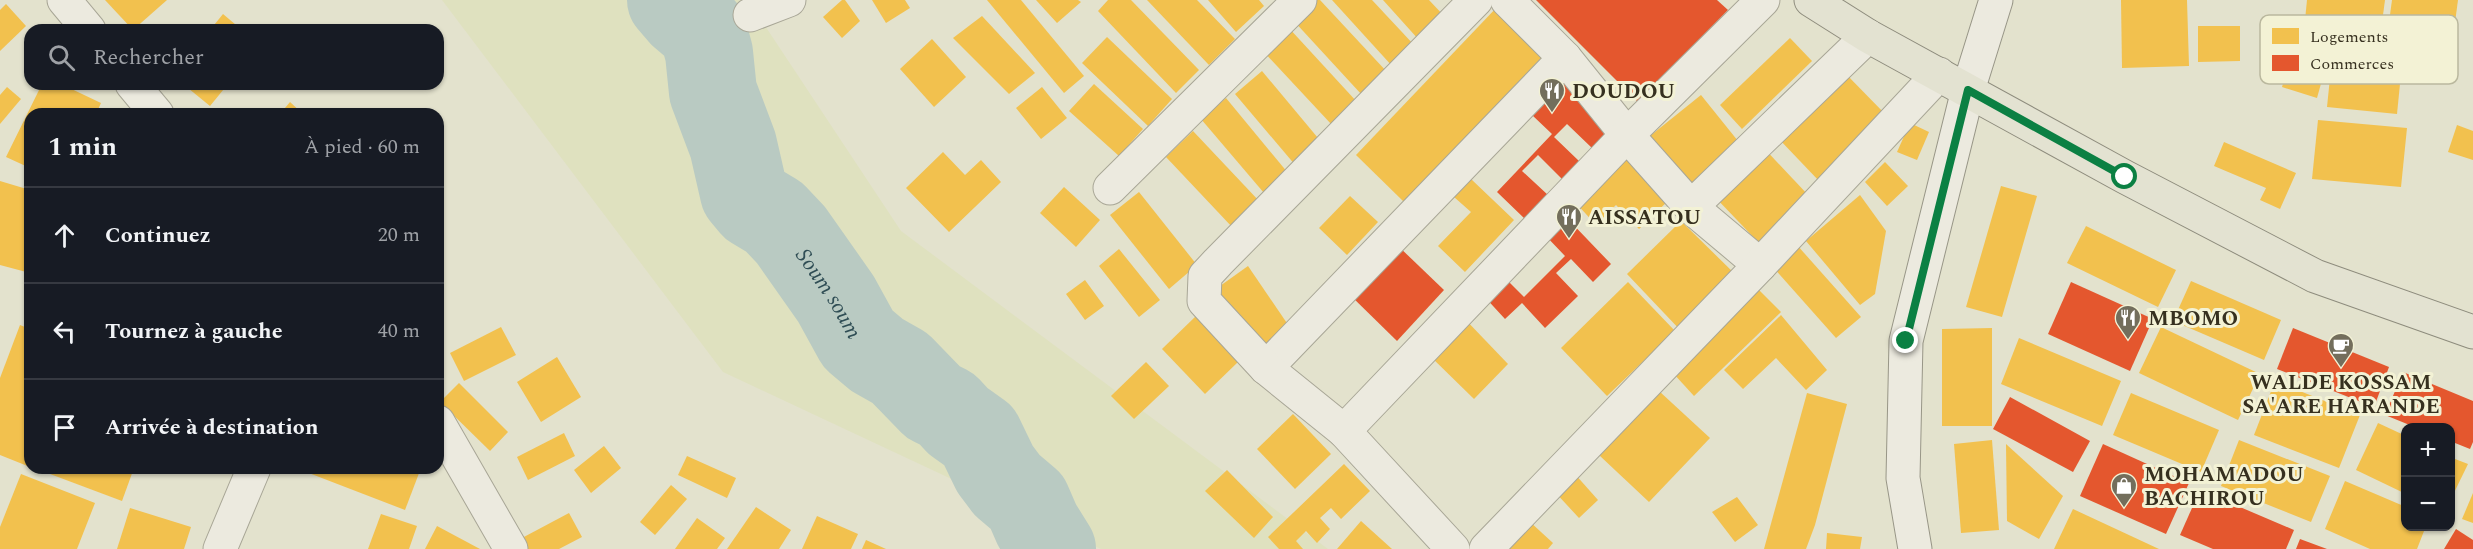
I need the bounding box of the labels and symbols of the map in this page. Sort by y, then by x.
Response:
legend [2260,15,2458,84]
text: Logements [2310,25,2388,49]
text: Commerces [2310,52,2394,76]
restaurant icon: DOUDOU [1537,76,1567,114]
place label: DOUDOU [1572,76,1675,108]
route start [2111,163,2137,189]
restaurant icon: AISSATOU [1554,202,1584,240]
place label: AISSATOU [1588,202,1701,234]
water label: Soum soum [787,241,870,345]
restaurant icon: MBOMO [2113,303,2143,341]
place label: MBOMO [2148,303,2238,335]
route end [1892,327,1918,353]
cafe icon: WALDE KOSSAM SA'ARE HARANDE [2326,331,2356,369]
place label: WALDE KOSSAM SA'ARE HARANDE [2242,367,2440,423]
place label: MOHAMADOU BACHIROU [2144,459,2304,515]
shop icon: MOHAMADOU BACHIROU [2109,471,2139,509]

